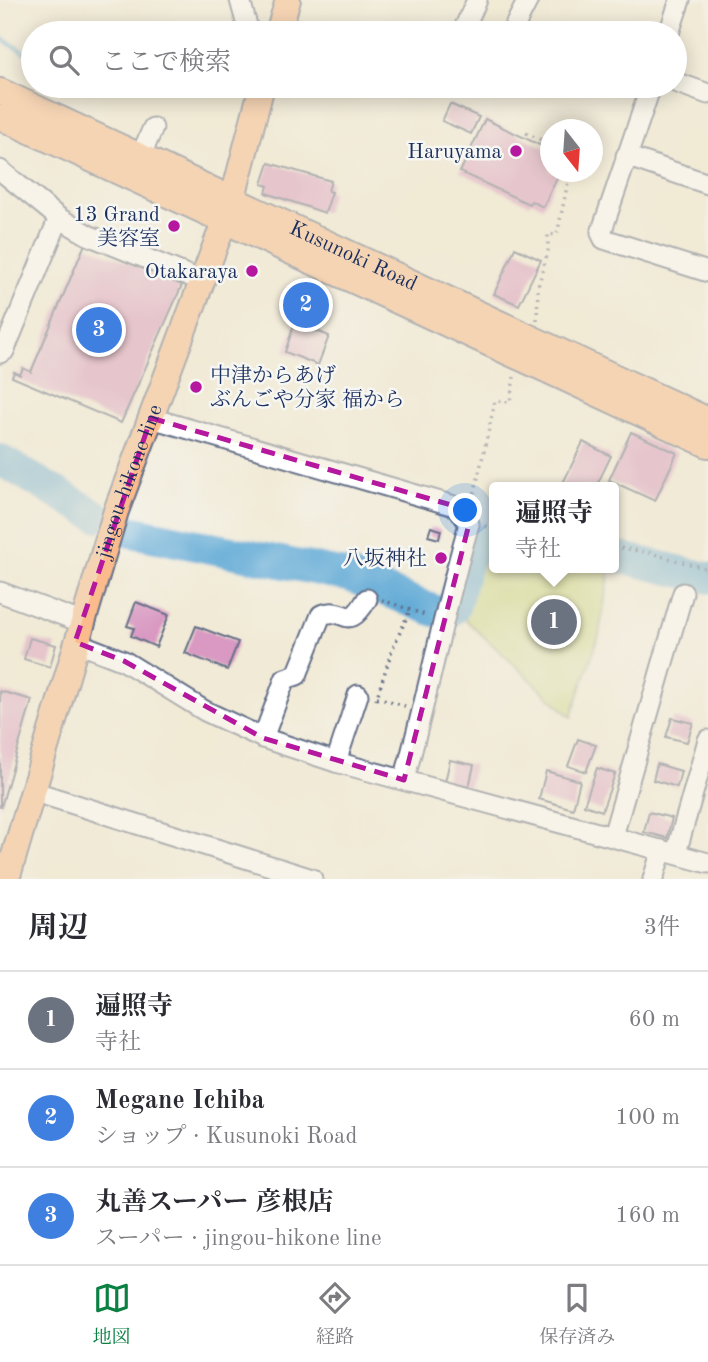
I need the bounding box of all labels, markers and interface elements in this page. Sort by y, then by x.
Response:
search box [21,21,687,98]
icon: search [45,41,83,79]
text: ここで検索 [101,50,231,76]
north arrow [540,119,603,182]
place label: Haruyama [407,142,502,163]
marker: Haruyama [508,143,524,159]
place label: 13 Grand 美容室 [73,205,160,250]
marker: 13 Grand 美容室 [166,218,182,234]
street label: Kusunoki Road [286,218,420,295]
place label: Otakaraya [145,262,238,283]
marker: Otakaraya [244,263,260,279]
pin: 2 [283,279,329,331]
pin: 3 [76,304,122,356]
place label: 中津からあげ ぶんごや分家 福から [210,364,405,411]
marker: 中津からあげ ぶんごや分家 福から [188,379,204,395]
street label: jingou-hikone line [93,402,167,562]
popup [489,482,619,573]
your location [448,493,482,527]
text: 遍照寺 [515,501,593,527]
text: 寺社 [515,538,561,561]
place label: 八坂神社 [343,547,427,570]
marker: 八坂神社 [433,550,449,566]
pin: 1 [531,596,577,648]
text: 周辺 [28,914,88,944]
text: 3件 [644,916,680,939]
text: 遍照寺 [95,994,173,1020]
text: 1 [44,1008,58,1031]
text: 60 m [629,1008,680,1031]
text: 寺社 [95,1031,141,1054]
text: Megane Ichiba [95,1088,265,1114]
text: 2 [44,1106,58,1129]
text: 100 m [615,1106,680,1129]
text: ショップ · Kusunoki Road [95,1125,357,1148]
text: 丸善スーパー 彦根店 [95,1190,334,1216]
text: 3 [44,1204,58,1227]
text: 160 m [615,1204,680,1227]
text: スーパー · jingou-hikone line [95,1227,382,1250]
tab: 地図 [93,1279,131,1350]
tab: 経路 [316,1279,354,1350]
tab: 保存済み [539,1279,615,1350]

